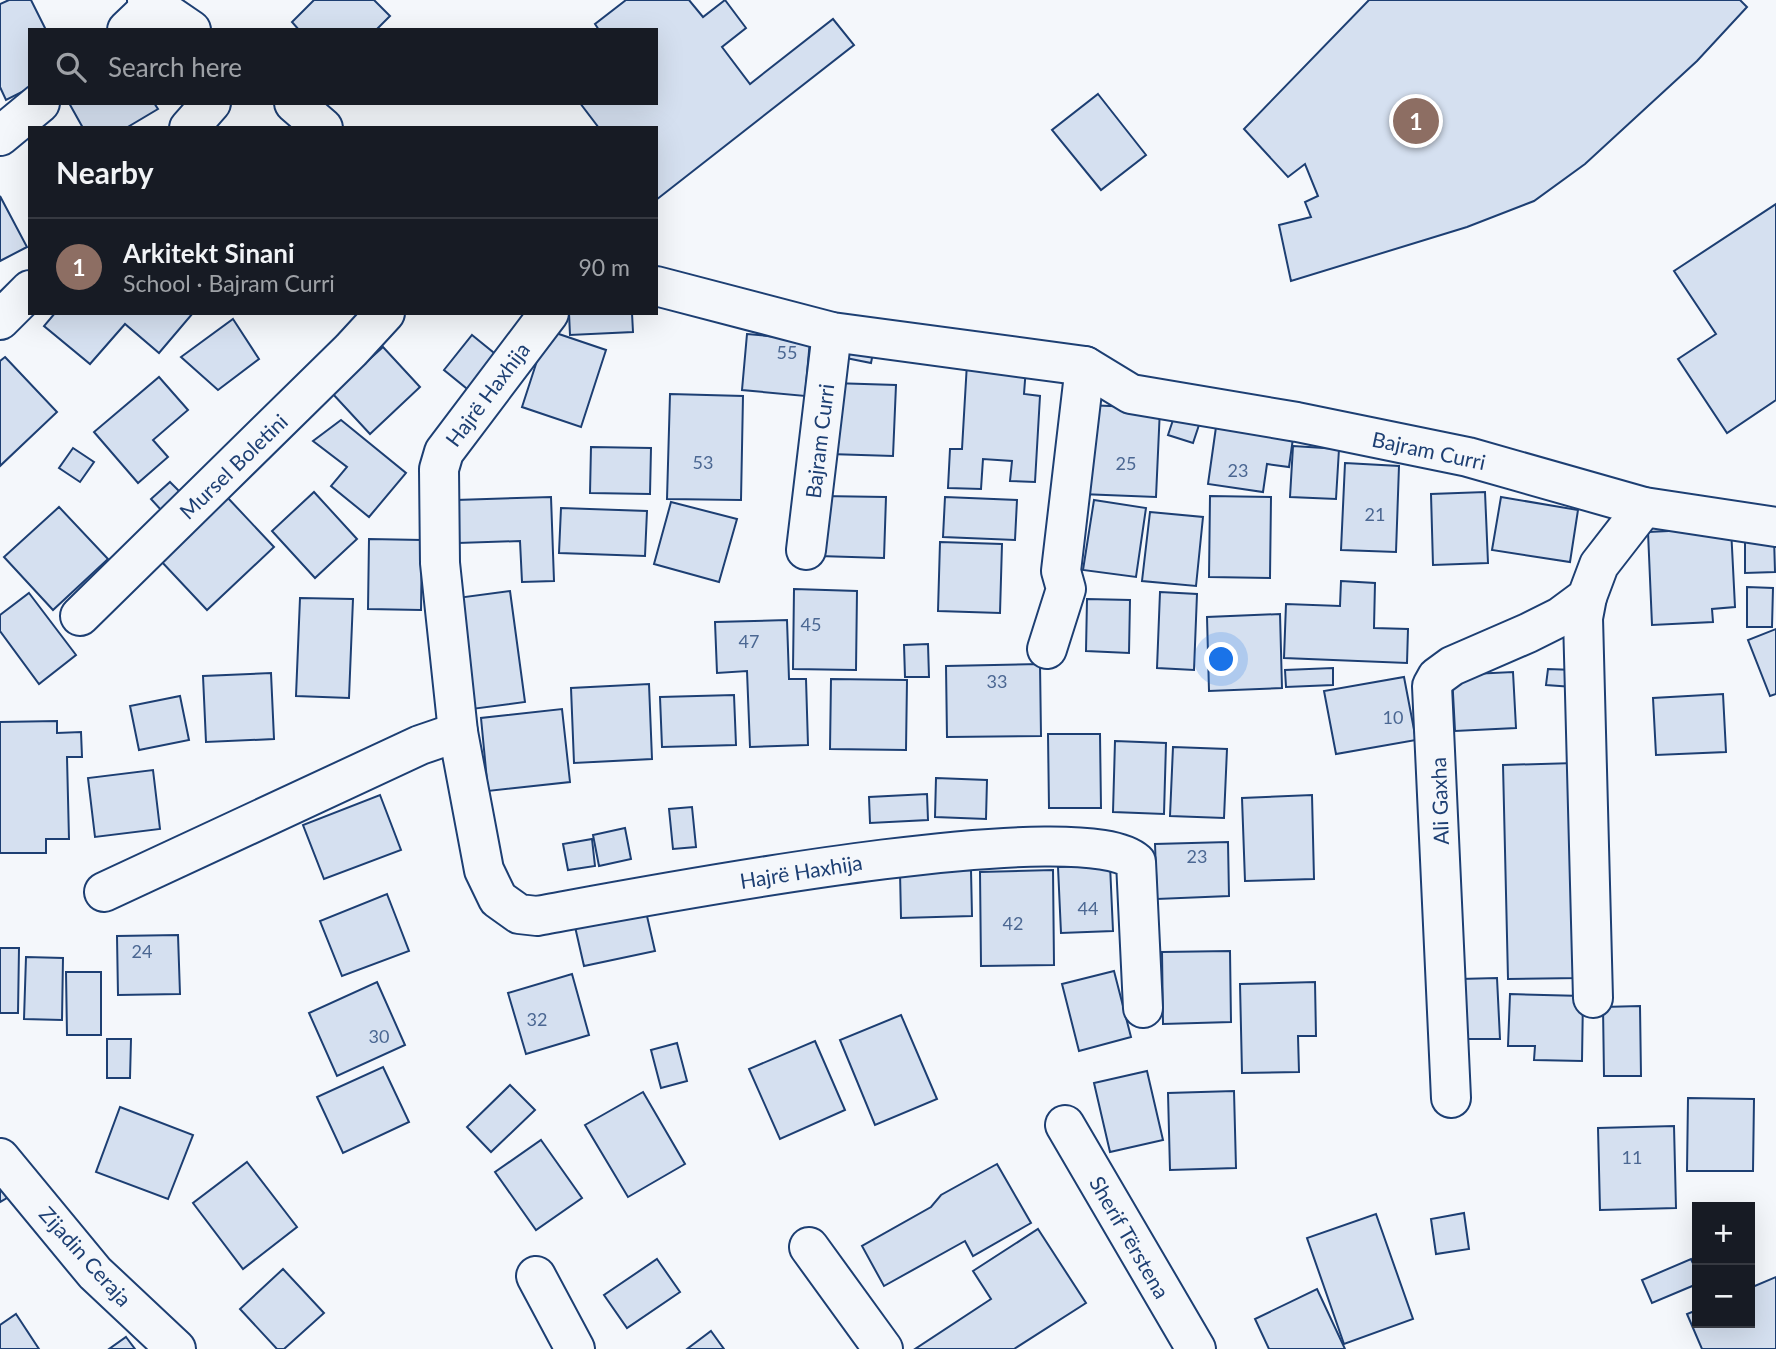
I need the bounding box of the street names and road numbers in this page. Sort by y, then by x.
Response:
street label: Hajrë Haxhija [440,337,534,451]
street label: Bajram Curri [800,382,838,500]
street label: Mursel Boletini [174,408,292,524]
street label: Bajram Curri [1370,426,1488,474]
street label: Ali Gaxha [1425,757,1453,845]
street label: Hajrë Haxhija [738,849,864,893]
street label: Sherif Tërstena [1085,1171,1175,1303]
street label: Zijadin Ceraja [35,1201,137,1311]

